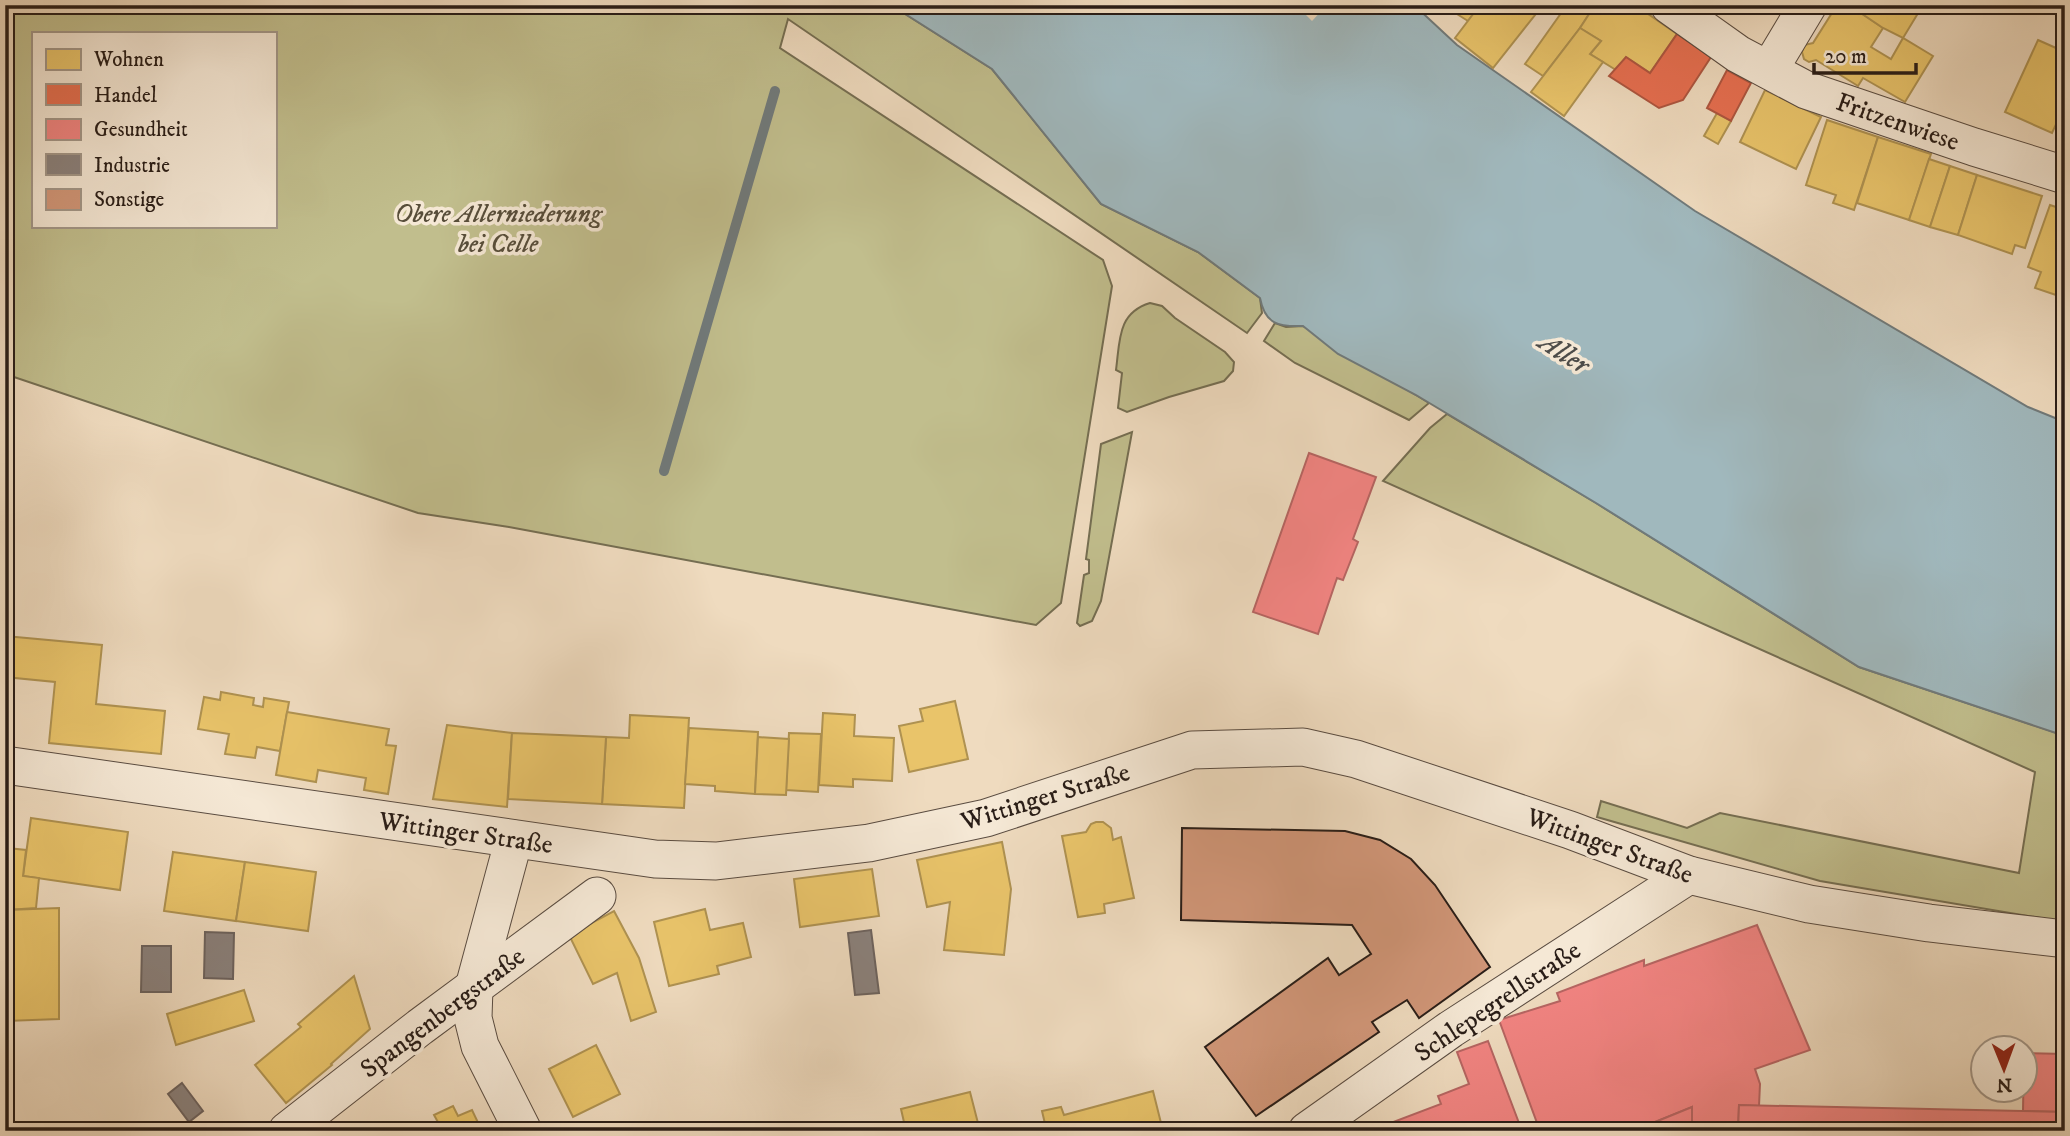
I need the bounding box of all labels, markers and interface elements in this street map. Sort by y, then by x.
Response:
legend [32,32,276,228]
scale bar [1814,32,1916,76]
text: 20 m [1825,44,1867,70]
text: Wohnen [93,47,164,73]
text: Handel [94,83,158,109]
street label: Fritzenwiese [1831,86,1964,159]
text: Gesundheit [94,117,188,143]
text: Industrie [94,153,170,179]
text: Sonstige [94,187,165,213]
park label: Obere Allerniederung bei Celle [395,198,604,261]
water label: Aller [1530,323,1598,383]
street label: Wittinger Straße [956,756,1134,839]
street label: Wittinger Straße [1521,801,1697,892]
street label: Wittinger Straße [376,805,555,862]
street label: Schlepegrellstraße [1408,934,1587,1070]
street label: Spangenbergstraße [354,940,532,1086]
north arrow [1968,1034,2038,1104]
text: N [1996,1073,2012,1096]

